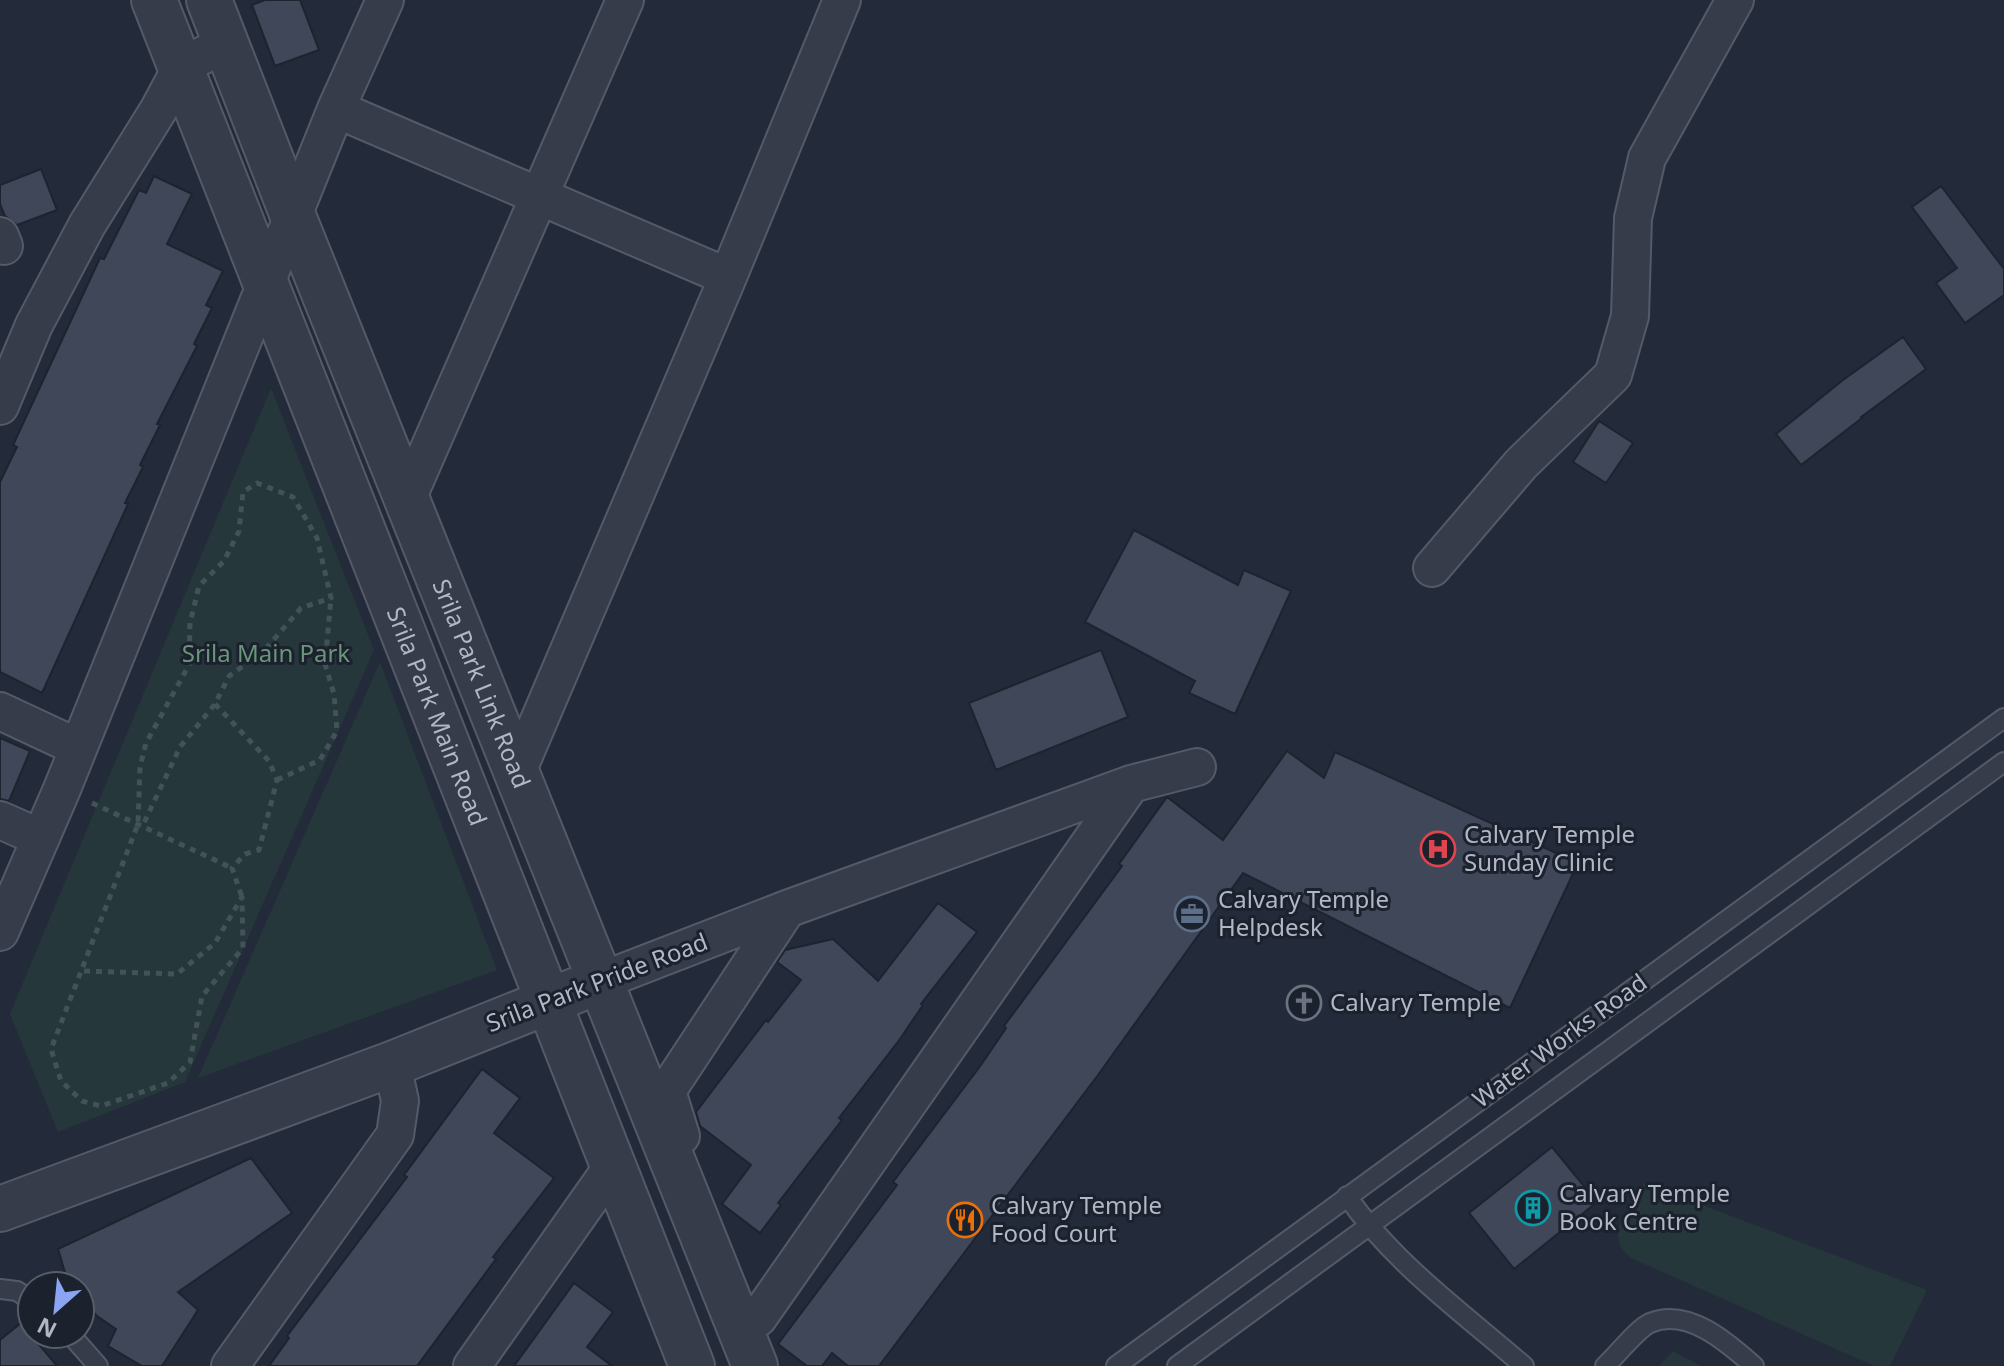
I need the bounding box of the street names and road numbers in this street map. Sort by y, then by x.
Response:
street label: Srila Park Link Road [426,574,539,793]
street label: Srila Park Main Road [380,602,496,830]
street label: Srila Park Pride Road [481,924,712,1039]
street label: Water Works Road [1465,965,1653,1114]

